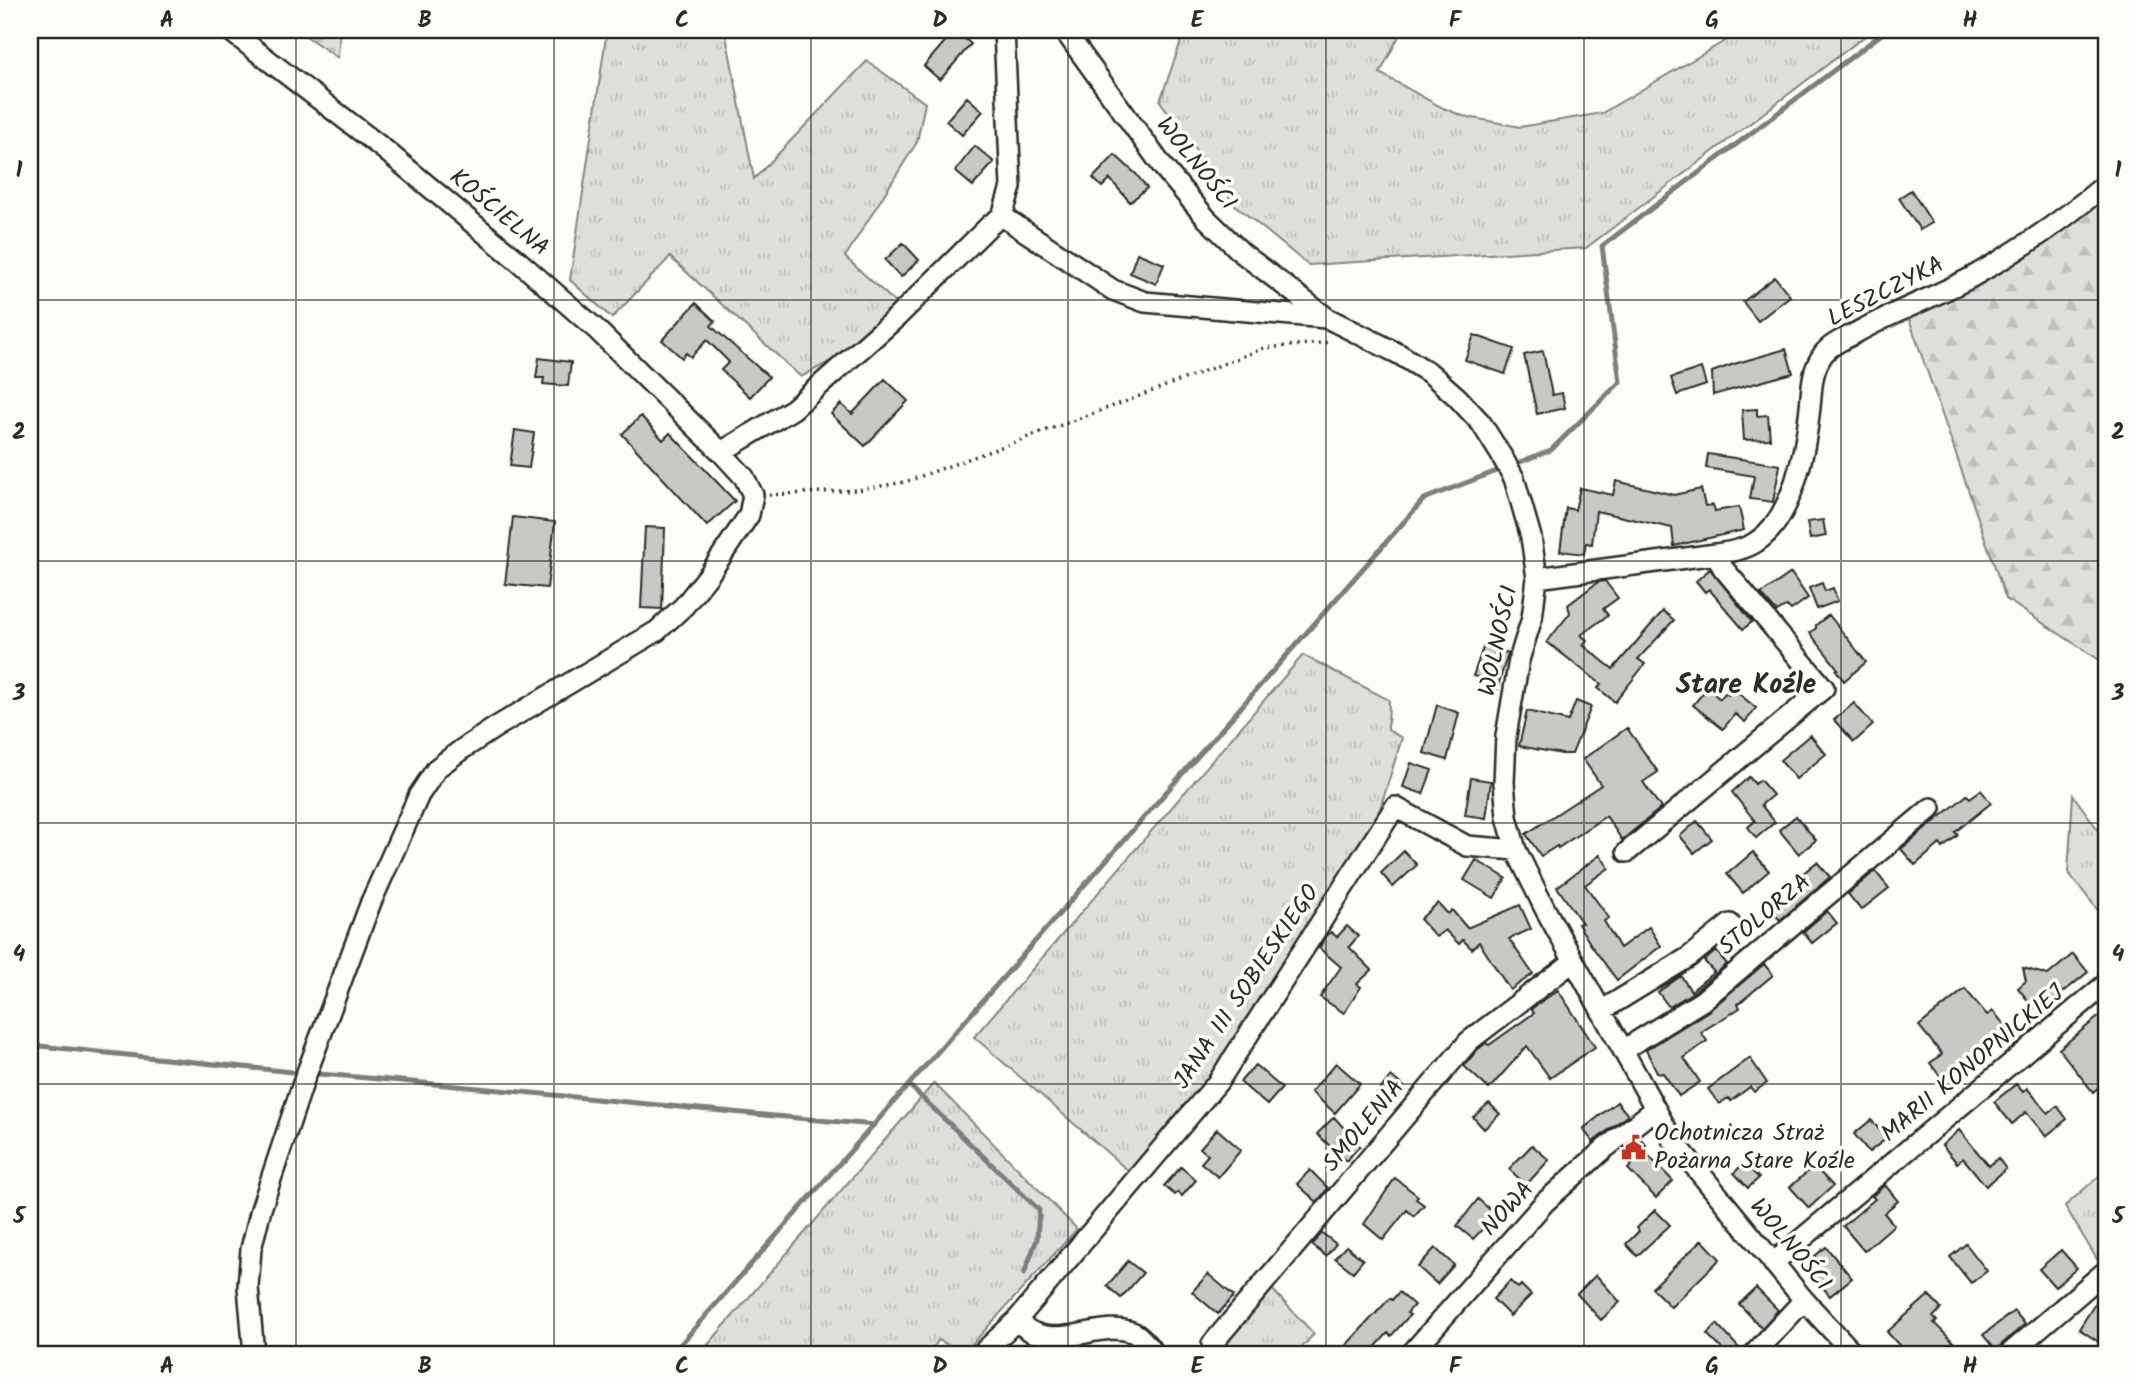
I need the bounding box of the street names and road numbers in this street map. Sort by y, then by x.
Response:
street label: WOLNOŚCI [1146,108,1246,220]
street label: KOŚCIELNA [440,159,558,267]
street label: LESZCZYKA [1821,246,1951,338]
street label: WOLNOŚCI [1468,582,1530,700]
street label: STOLORZA [1710,864,1820,966]
street label: JANA III SOBIESKIEGO [1164,876,1330,1097]
street label: MARII KONOPNICKIEJ [1872,975,2074,1153]
street label: SMOLENIA [1313,1071,1415,1181]
street label: NOWA [1472,1172,1544,1246]
street label: WOLNOŚCI [1739,1190,1841,1300]

